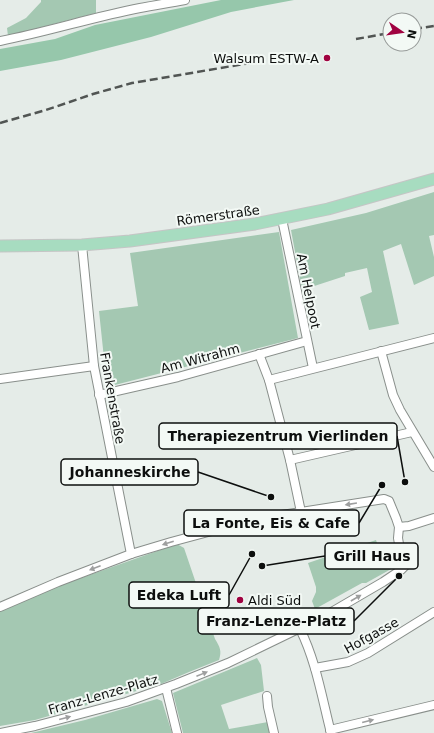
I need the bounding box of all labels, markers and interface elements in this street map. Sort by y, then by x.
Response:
north arrow [382,12,422,52]
text: N [404,28,419,40]
place label: Walsum ESTW-A [214,51,319,66]
marker: Walsum ESTW-A [322,53,332,63]
street label: Römerstraße [176,202,261,229]
street label: Am Helpoot [294,252,323,330]
street label: Am Witrahm [159,341,241,376]
street label: Frankenstraße [97,351,128,445]
callout: Therapiezentrum Vierlinden [159,423,397,449]
text: Therapiezentrum Vierlinden [167,428,389,444]
callout: Johanneskirche [61,459,198,485]
text: Johanneskirche [69,464,190,480]
one-way arrow [345,501,357,507]
callout: La Fonte, Eis & Cafe [184,510,359,536]
text: La Fonte, Eis & Cafe [192,515,350,531]
one-way arrow [161,540,173,546]
callout: Grill Haus [325,543,418,569]
text: Grill Haus [333,548,411,564]
one-way arrow [88,566,100,572]
callout: Edeka Luft [129,582,229,608]
text: Edeka Luft [137,587,221,603]
place label: Aldi Süd [248,593,301,608]
marker: Aldi Süd [235,595,245,605]
one-way arrow [350,595,362,602]
callout: Franz-Lenze-Platz [198,608,354,634]
text: Franz-Lenze-Platz [206,613,346,629]
street label: Hofgasse [341,614,401,657]
one-way arrow [196,670,208,676]
street label: Franz-Lenze-Platz [46,672,160,717]
one-way arrow [60,715,72,721]
one-way arrow [362,718,374,724]

